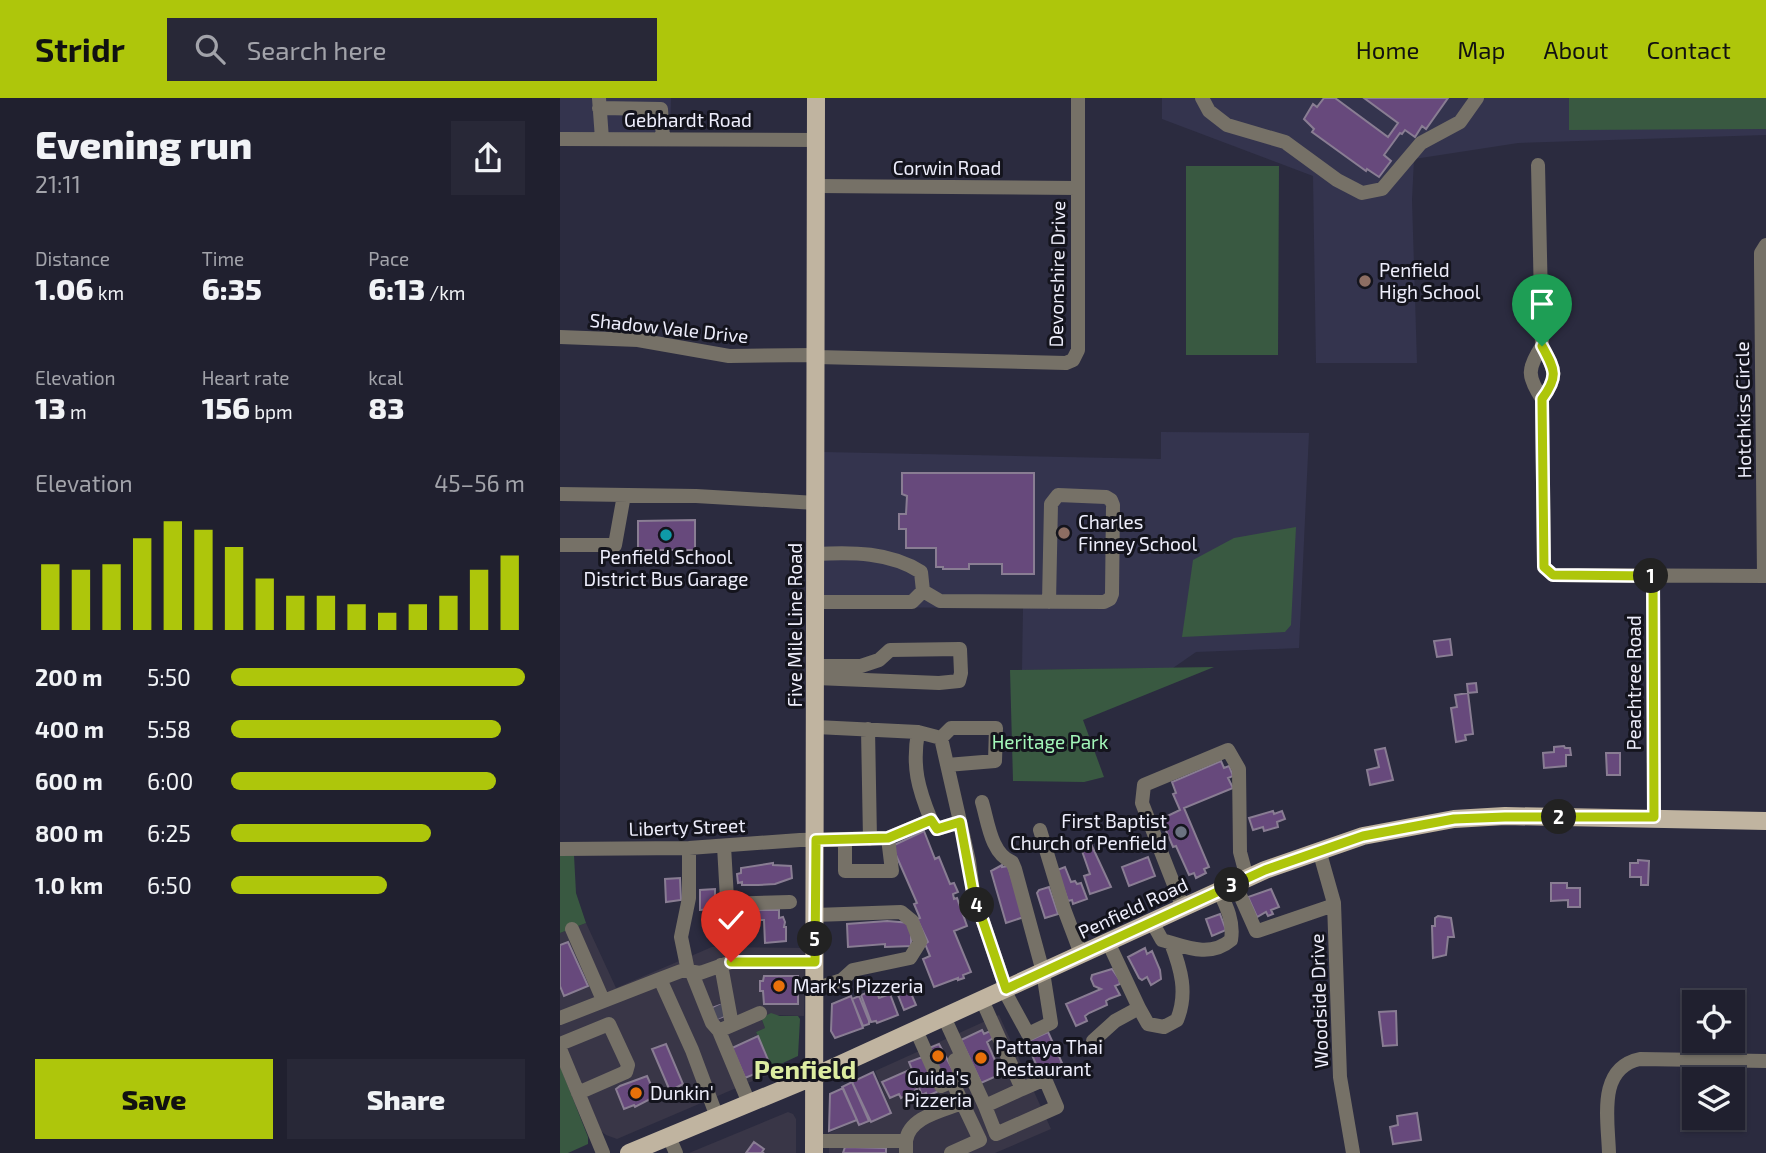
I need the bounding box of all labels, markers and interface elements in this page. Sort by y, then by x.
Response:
search box [167,18,657,81]
text: Stridr [35,29,125,69]
icon: search [191,30,229,68]
text: Search here [247,34,386,65]
text: Home [1356,35,1419,64]
text: Map [1457,35,1505,64]
text: About [1543,35,1609,64]
text: Contact [1647,35,1731,64]
street label: Gebhardt Road [624,108,752,131]
text: Evening run [35,121,252,167]
button: share [451,121,525,195]
street label: Corwin Road [893,156,1001,179]
text: 21:11 [35,170,81,198]
street label: Devonshire Drive [1044,200,1069,348]
text: Distance [35,247,110,270]
text: Time [202,247,244,270]
text: Pace [368,247,409,270]
place label: Penfield High School [1379,258,1481,303]
text: 1.06 [35,270,93,306]
text: 6:35 [202,270,262,306]
text: 6:13 [368,270,425,306]
marker: Penfield High School [1357,273,1373,289]
pin [1512,274,1572,346]
text: km [93,281,124,304]
text: /km [425,281,465,304]
icon: arrive [1523,285,1561,323]
street label: Shadow Vale Drive [589,308,750,347]
street label: Hotchkiss Circle [1730,341,1755,479]
text: Elevation [35,366,116,389]
text: Heart rate [202,366,290,389]
text: kcal [368,366,403,389]
text: 13 [35,389,66,425]
text: 156 [202,389,250,425]
text: 83 [368,389,404,425]
text: m [66,400,87,423]
text: bpm [250,400,293,423]
text: Elevation [35,469,133,497]
text: 45–56 m [434,469,525,497]
place label: Charles Finney School [1078,510,1198,555]
marker: Charles Finney School [1056,525,1072,541]
marker: Penfield School District Bus Garage [658,527,674,543]
street label: Five Mile Line Road [783,543,806,707]
place label: Penfield School District Bus Garage [584,545,748,590]
pin: 1 [1634,559,1668,594]
text: 1 [1646,564,1655,587]
street label: Peachtree Road [1622,615,1645,751]
text: 200 m [35,663,103,691]
text: 5:50 [147,663,191,691]
text: 400 m [35,715,104,743]
text: 5:58 [147,715,191,743]
park label: Heritage Park [992,730,1109,753]
text: 600 m [35,767,103,795]
text: 6:00 [147,767,193,795]
pin: 2 [1542,800,1576,834]
text: 2 [1553,805,1564,828]
place label: First Baptist Church of Penfield [1010,809,1167,854]
street label: Liberty Street [628,813,746,840]
text: 800 m [35,819,104,847]
text: 6:25 [147,819,191,847]
marker: First Baptist Church of Penfield [1173,824,1189,840]
pin: 3 [1214,868,1250,902]
text: 1.0 km [35,871,103,899]
text: 6:50 [147,871,192,899]
street label: Penfield Road [1074,872,1191,943]
text: 3 [1226,873,1237,896]
pin: 4 [960,888,994,922]
pin [701,890,761,962]
text: 4 [970,893,983,916]
icon: check [712,901,750,939]
pin: 5 [798,922,832,956]
text: 5 [809,927,820,950]
street label: Woodside Drive [1305,933,1332,1069]
place label: Mark's Pizzeria [793,974,924,997]
marker: Mark's Pizzeria [771,978,787,994]
map controls [1682,990,1745,1130]
button: locate [1682,990,1745,1053]
place label: Pattaya Thai Restaurant [995,1035,1103,1080]
marker: Guida's Pizzeria [930,1048,946,1064]
marker: Pattaya Thai Restaurant [973,1050,989,1066]
district label: Penfield [754,1053,856,1084]
button: Save [35,1059,273,1139]
button: Share [287,1059,525,1139]
place label: Guida's Pizzeria [904,1066,972,1111]
button: layers [1682,1067,1745,1130]
place label: Dunkin' [650,1081,714,1104]
marker: Dunkin' [628,1085,644,1101]

